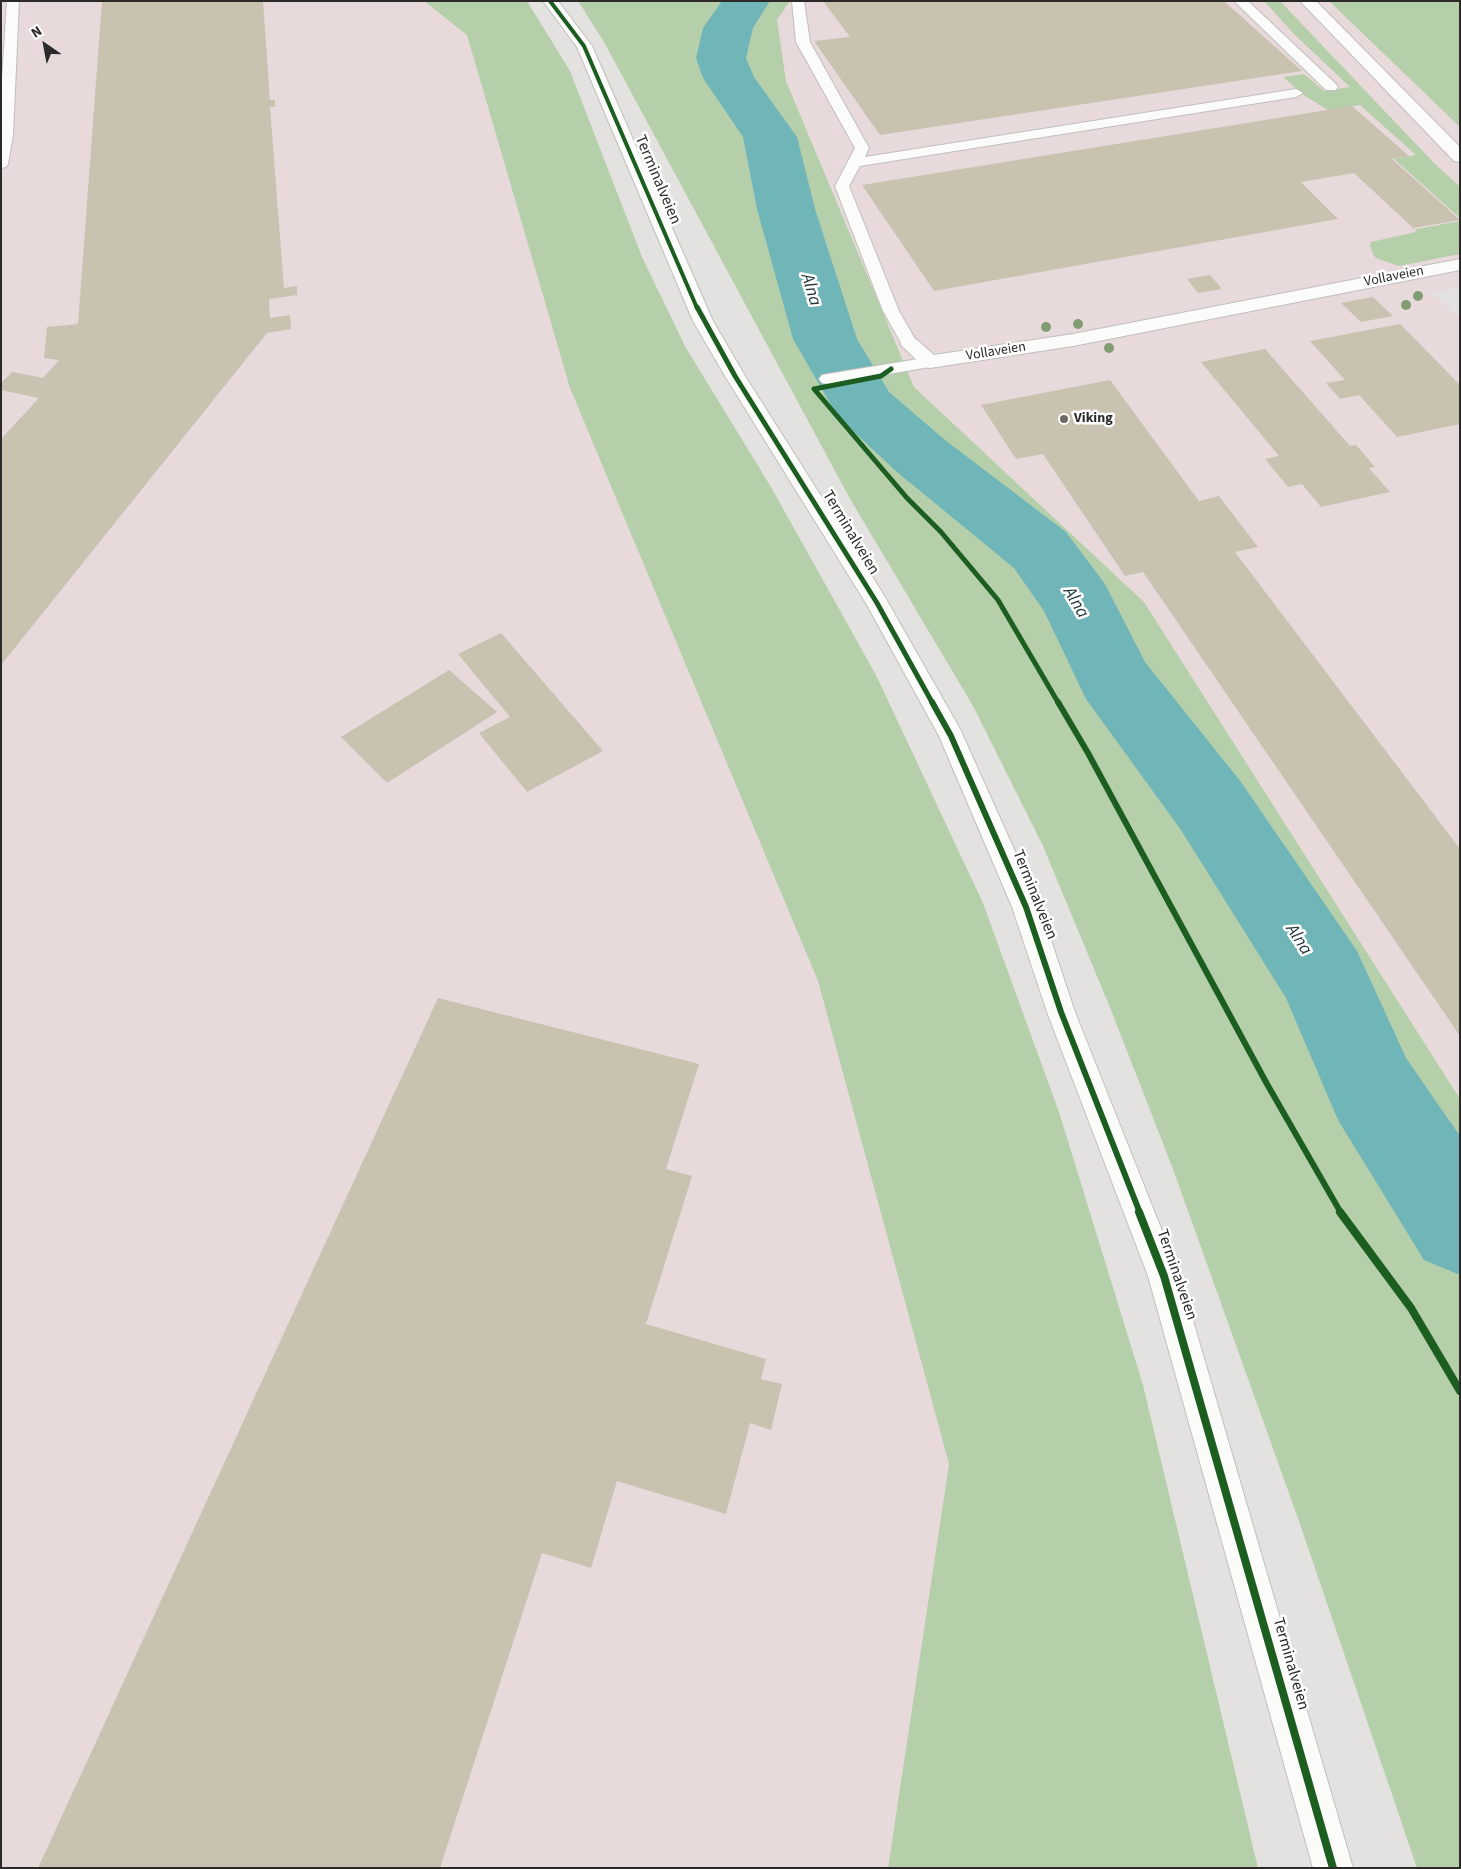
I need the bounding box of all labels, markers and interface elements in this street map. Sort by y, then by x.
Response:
north arrow [20,20,70,70]
text: N [27,21,46,43]
street label: Terminalveien [630,132,684,228]
street label: Vollaveien [1363,263,1425,291]
water label: Alna [795,271,825,309]
street label: Vollaveien [965,339,1027,365]
place label: Viking [1074,411,1113,427]
marker: Viking [1058,413,1070,425]
street label: Terminalveien [817,487,883,579]
water label: Alna [1057,583,1093,623]
street label: Terminalveien [1007,847,1061,943]
water label: Alna [1280,920,1316,960]
street label: Terminalveien [1151,1227,1201,1323]
street label: Terminalveien [1268,1616,1312,1712]

